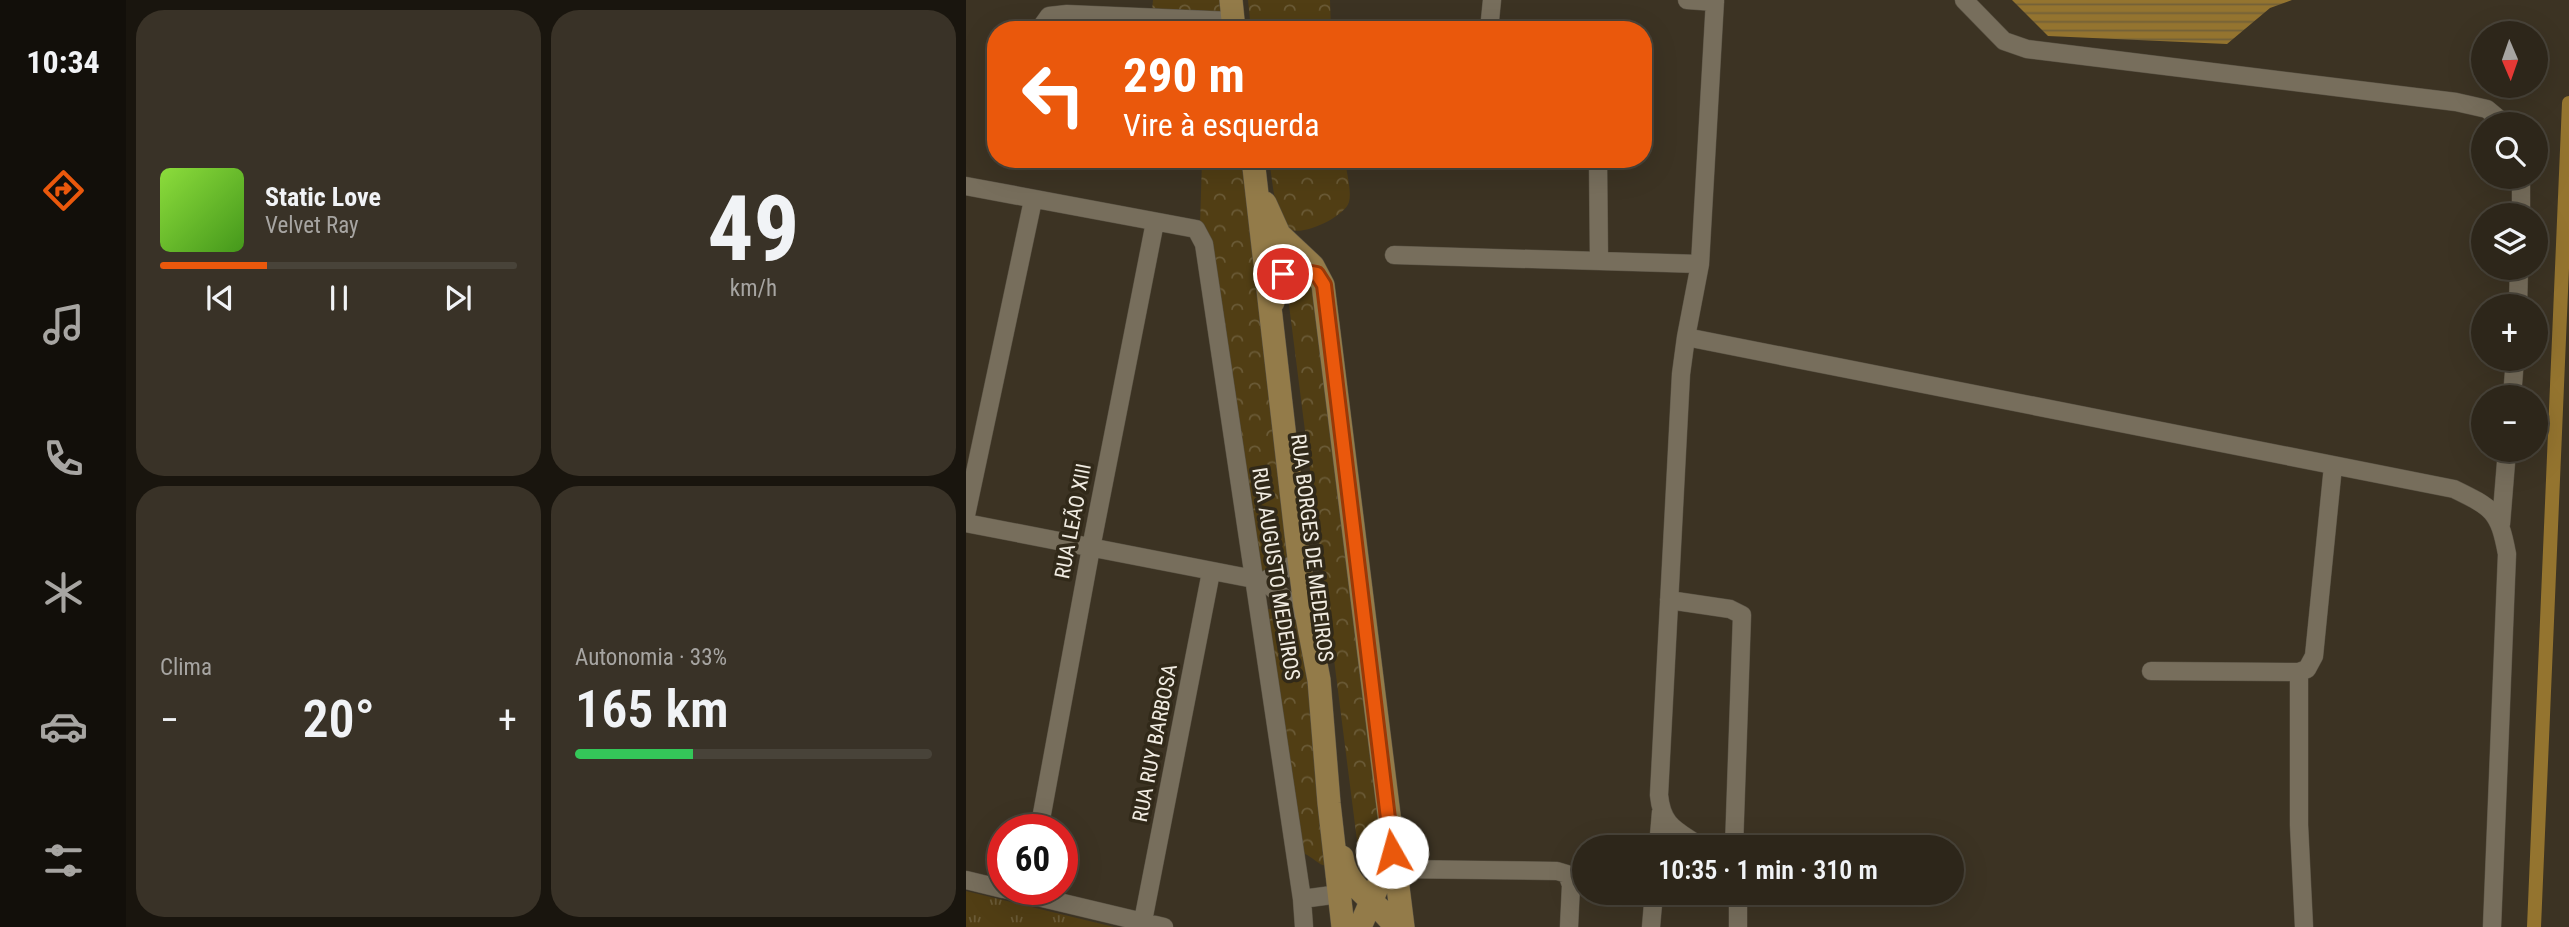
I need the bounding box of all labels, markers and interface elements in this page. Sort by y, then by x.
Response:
north arrow [2471,21,2548,98]
map controls [2471,21,2548,462]
text: 10:34 [26,43,100,81]
text: 290 m [1123,47,1245,104]
icon: left [1008,49,1099,140]
text: Vire à esquerda [1123,106,1319,144]
button: search [2471,112,2548,189]
icon: directions [39,166,88,215]
text: 49 [708,176,799,282]
text: Static Love [265,182,381,212]
button: layers [2471,203,2548,280]
text: Velvet Ray [265,212,359,239]
pin [1253,244,1313,304]
icon: arrive [1264,255,1302,293]
text: km/h [730,275,777,302]
icon: previous [201,279,239,317]
icon: pause [320,279,358,317]
icon: next [439,279,477,317]
button: + [2471,294,2548,371]
icon: music [39,300,88,349]
button: − [2471,385,2548,462]
street label: RUA BORGES DE MEDEIROS [1286,433,1338,663]
icon: phone [39,434,88,483]
street label: RUA LEÃO XIII [1050,461,1096,581]
street label: RUA AUGUSTO MEDEIROS [1247,466,1305,682]
icon: climate [39,568,88,617]
text: Autonomia · 33% [575,644,727,671]
text: Clima [160,654,212,681]
street label: RUA RUY BARBOSA [1128,662,1182,824]
text: 165 km [575,679,729,740]
text: 20° [302,689,375,750]
text: − [160,698,179,742]
text: + [498,698,517,742]
icon: car [39,702,88,751]
speed limit sign: 60 [987,814,1078,905]
position arrow [1355,815,1429,889]
icon: filters [39,836,88,885]
text: 10:35 · 1 min · 310 m [1658,855,1878,885]

